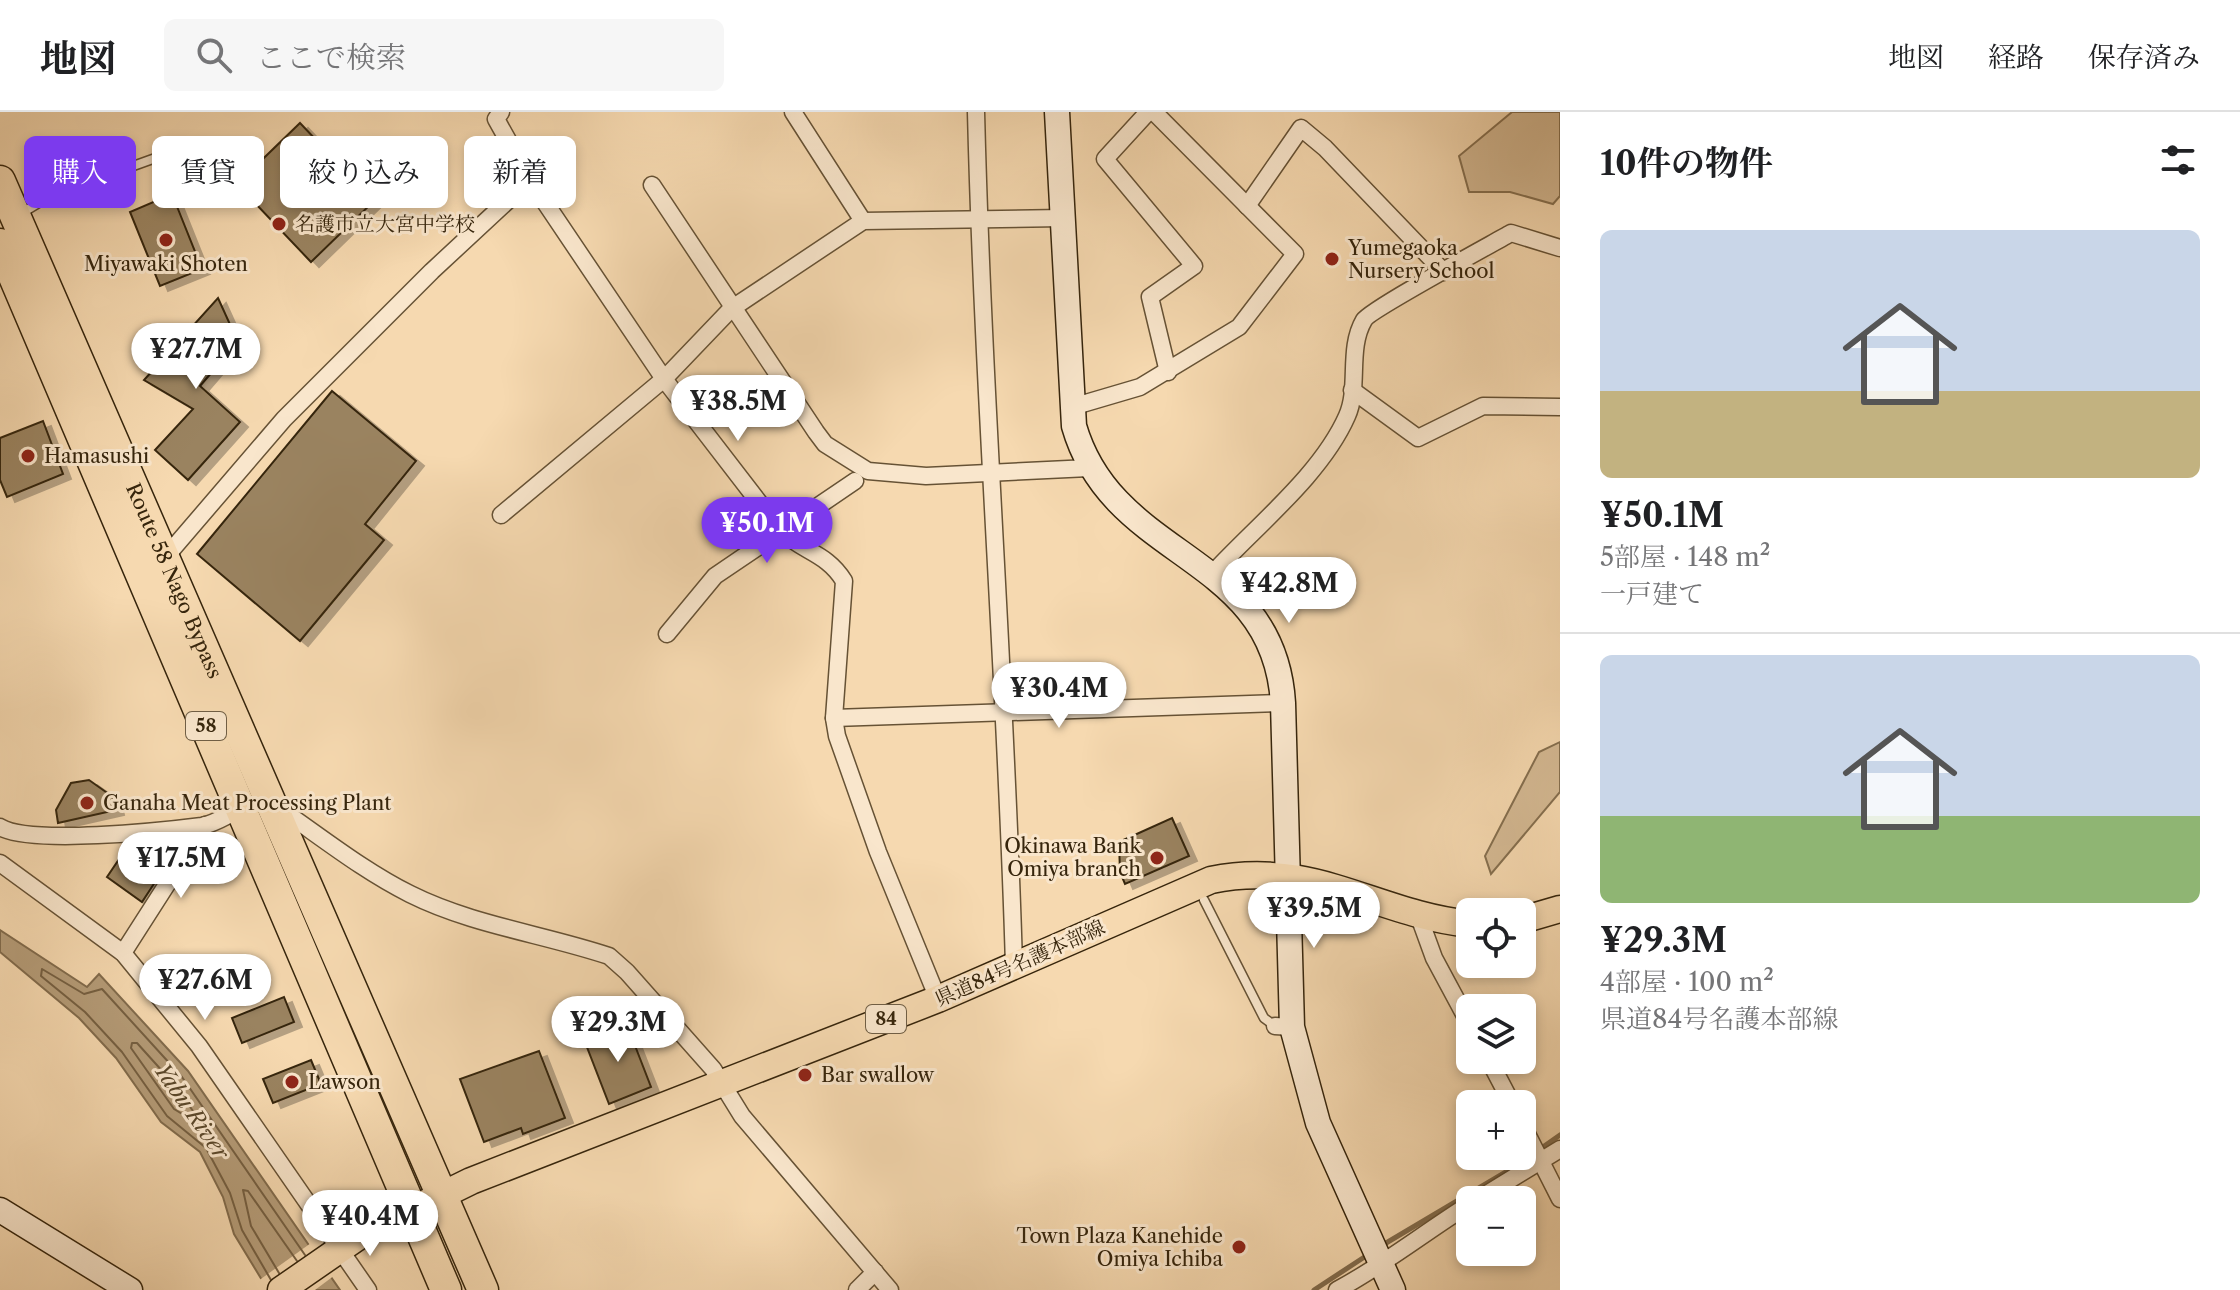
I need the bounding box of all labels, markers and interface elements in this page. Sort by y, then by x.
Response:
search box [164,19,724,91]
icon: search [192,33,236,77]
text: 地図 [40,35,116,82]
text: ここで検索 [256,39,406,76]
text: 地図 [1888,40,1944,74]
text: 経路 [1988,40,2044,74]
text: 保存済み [2088,40,2200,74]
chip: 購入 [24,136,136,208]
chip: 賃貸 [152,136,264,208]
chip: 絞り込み [280,136,448,208]
chip: 新着 [464,136,576,208]
icon: filters [2156,138,2200,182]
text: 10件の物件 [1600,142,1773,184]
place label: 名護市立大宮中学校 [295,212,475,236]
marker: 名護市立大宮中学校 [270,215,288,233]
marker: Miyawaki Shoten [157,231,175,249]
place label: Yumegaoka Nursery School [1347,236,1495,283]
marker: Yumegaoka Nursery School [1323,250,1341,268]
place label: Miyawaki Shoten [84,252,248,276]
icon: home [1828,282,1972,426]
pin: ¥27.7M [131,323,261,391]
text: ¥27.7M [149,333,243,365]
pin: ¥38.5M [673,375,803,443]
text: ¥38.5M [689,385,787,417]
place label: Hamasushi [44,444,149,468]
marker: Hamasushi [19,447,37,465]
street label: Route 58 Nago Bypass [121,479,227,682]
text: ¥50.1M [1600,494,1724,536]
pin: ¥50.1M [702,497,832,565]
text: ¥50.1M [720,507,814,539]
text: 5部屋 · 148 m² [1600,541,1770,573]
pin: ¥42.8M [1224,557,1354,625]
text: ¥42.8M [1239,567,1339,599]
text: 一戸建て [1600,578,1704,610]
pin: ¥30.4M [994,662,1124,730]
text: ¥30.4M [1010,672,1108,704]
icon: home [1828,707,1972,851]
road number: 58 [186,712,226,740]
place label: Ganaha Meat Processing Plant [103,791,391,815]
marker: Ganaha Meat Processing Plant [78,794,96,812]
pin: ¥17.5M [116,832,246,900]
place label: Okinawa Bank Omiya branch [1004,834,1142,881]
text: ¥17.5M [136,842,226,874]
marker: Okinawa Bank Omiya branch [1148,849,1166,867]
pin: ¥39.5M [1249,882,1379,950]
text: ¥39.5M [1266,892,1362,924]
map controls [1456,898,1536,1266]
button: locate [1456,898,1536,978]
street label: 県道84号名護本部線 [931,915,1109,1011]
text: ¥29.3M [1600,919,1727,961]
pin: ¥27.6M [140,954,270,1022]
text: ¥27.6M [157,964,253,996]
text: 4部屋 · 100 m² [1600,966,1774,998]
button: layers [1456,994,1536,1074]
pin: ¥29.3M [553,996,683,1064]
text: 県道84号名護本部線 [1600,1003,1838,1035]
road number: 84 [866,1005,906,1033]
text: ¥29.3M [569,1006,667,1038]
water label: Yabu River [149,1058,236,1166]
place label: Bar swallow [821,1063,935,1087]
marker: Bar swallow [796,1066,814,1084]
place label: Lawson [308,1070,381,1094]
marker: Lawson [283,1073,301,1091]
button: + [1456,1090,1536,1170]
button: − [1456,1186,1536,1266]
pin: ¥40.4M [305,1190,435,1258]
text: ¥40.4M [320,1200,420,1232]
place label: Town Plaza Kanehide Omiya Ichiba [1016,1224,1223,1271]
marker: Town Plaza Kanehide Omiya Ichiba [1230,1238,1248,1256]

